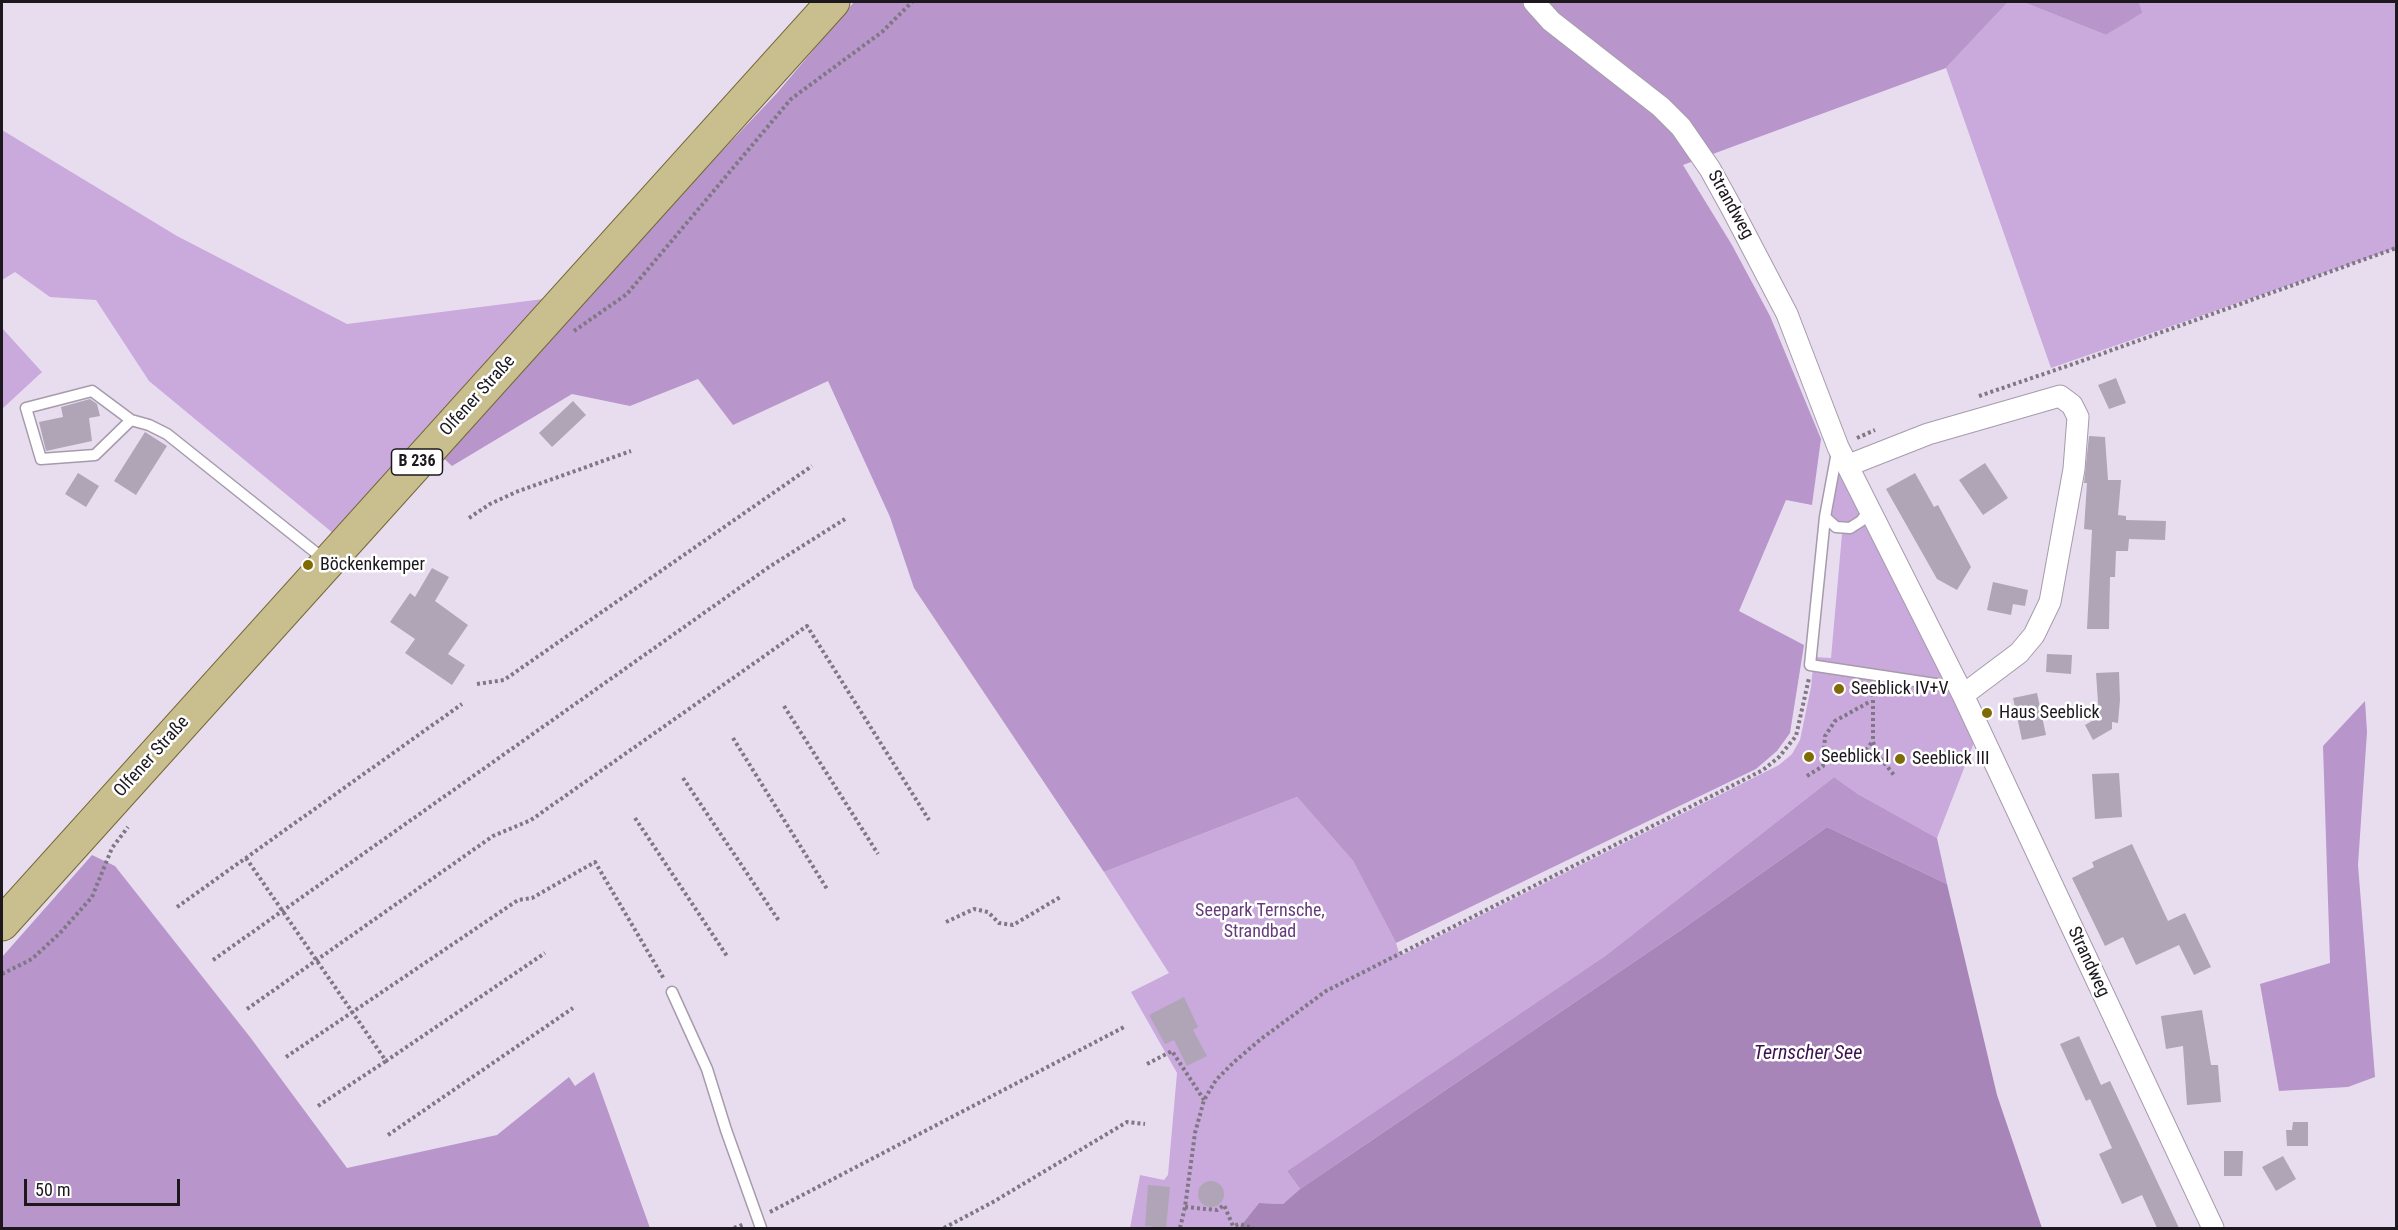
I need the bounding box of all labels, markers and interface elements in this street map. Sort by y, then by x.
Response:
street label: Strandweg [1702,167,1758,243]
street label: Olfener Straße [436,351,520,441]
road number: B 236 [392,449,442,475]
place label: Böckenkemper [320,554,425,576]
marker: Böckenkemper [301,558,315,572]
place label: Seeblick IV+V [1851,678,1949,700]
marker: Seeblick IV+V [1832,682,1846,696]
place label: Haus Seeblick [1999,702,2100,724]
marker: Haus Seeblick [1980,706,1994,720]
street label: Olfener Straße [110,712,194,802]
place label: Seeblick I [1821,746,1889,768]
place label: Seeblick III [1912,748,1989,770]
marker: Seeblick I [1802,750,1816,764]
marker: Seeblick III [1893,752,1907,766]
park label: Seepark Ternsche, Strandbad [1195,900,1325,942]
street label: Strandweg [2062,923,2114,1001]
water label: Ternscher See [1754,1042,1862,1066]
scale bar [27,1167,183,1205]
text: 50 m [35,1179,70,1200]

